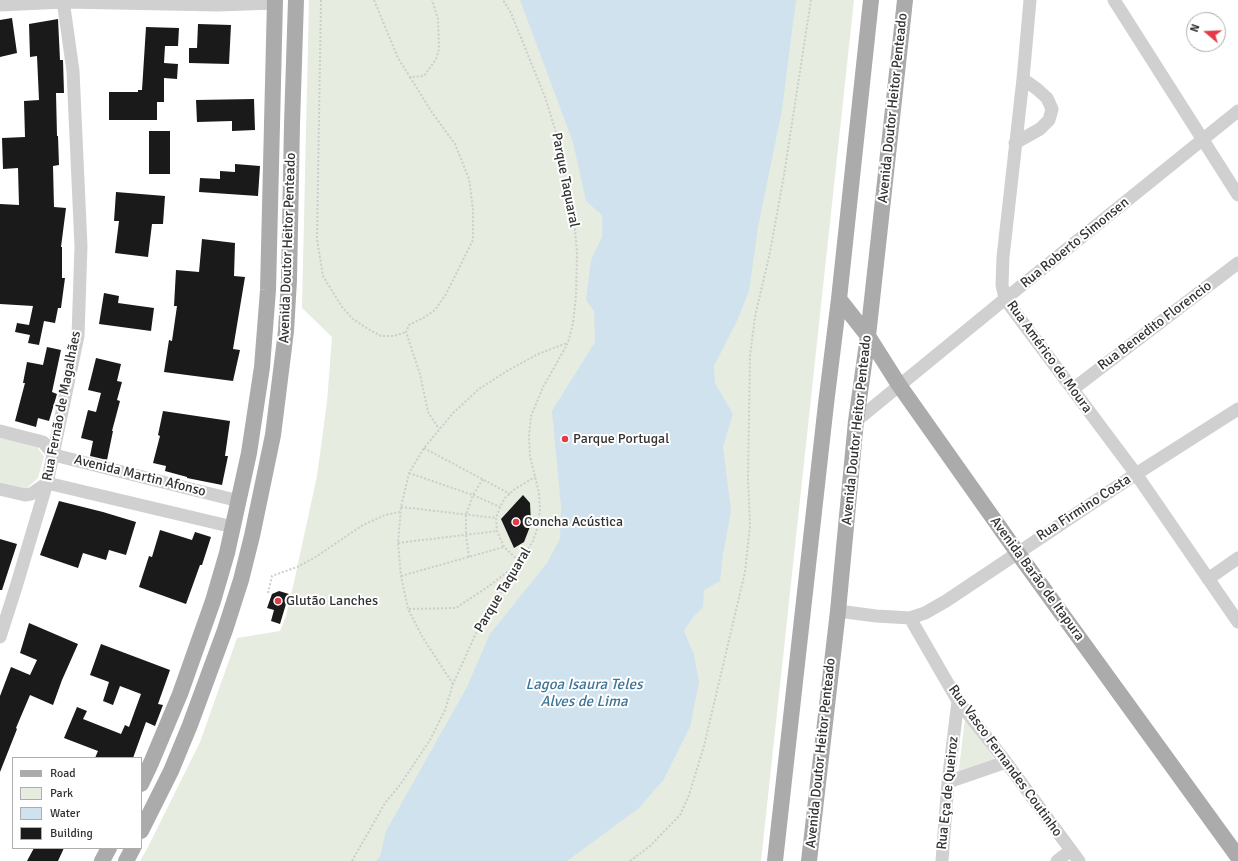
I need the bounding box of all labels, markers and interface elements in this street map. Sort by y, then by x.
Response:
street label: Avenida Doutor Heitor Penteado [875,12,911,204]
north arrow [1186,12,1226,52]
text: N [1188,23,1203,34]
street label: Parque Taquaral [548,131,582,229]
street label: Avenida Doutor Heitor Penteado [276,152,300,344]
street label: Rua Roberto Simonsen [1017,194,1133,292]
street label: Rua Benedito Florencio [1095,278,1215,374]
street label: Rua Américo de Moura [1003,298,1095,416]
street label: Rua Fernão de Magalhães [39,330,85,482]
street label: Avenida Doutor Heitor Penteado [839,334,875,526]
place label: Parque Portugal [573,431,669,447]
marker: Parque Portugal [560,434,570,444]
street label: Avenida Martin Afonso [72,452,208,500]
street label: Rua Firmino Costa [1034,471,1134,545]
place label: Concha Acústica [524,514,623,530]
street label: Avenida Barão de Itapura [986,514,1088,644]
marker: Concha Acústica [511,517,521,527]
street label: Parque Taquaral [471,544,535,636]
place label: Glutão Lanches [286,593,378,609]
marker: Glutão Lanches [273,596,283,606]
street label: Avenida Doutor Heitor Penteado [803,657,839,849]
water label: Lagoa Isaura Teles Alves de Lima [526,676,642,711]
street label: Rua Vasco Fernandes Coutinho [944,682,1066,840]
street label: Rua Eça de Queiroz [934,736,962,850]
legend [12,757,142,849]
text: Road [50,766,76,781]
text: Park [50,786,73,801]
text: Water [50,806,80,821]
text: Building [50,826,93,841]

